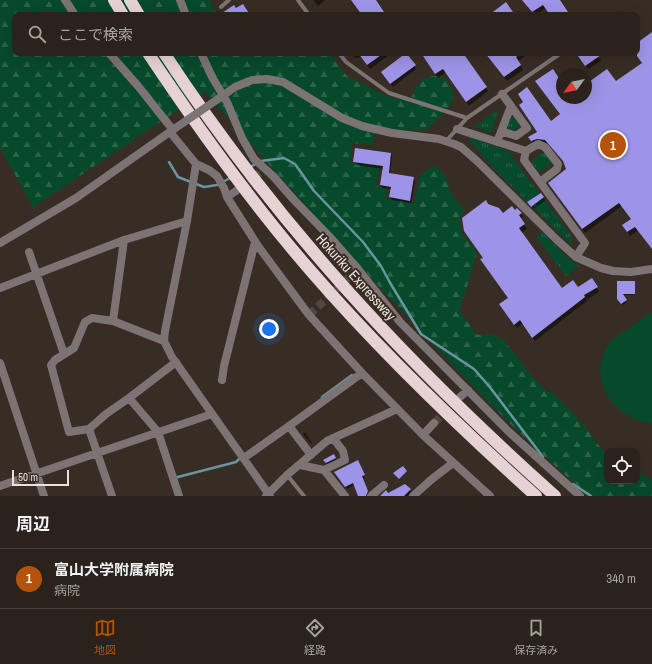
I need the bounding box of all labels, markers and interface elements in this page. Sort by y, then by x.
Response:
search box [12,12,640,56]
icon: search [26,23,48,45]
text: ここで検索 [58,24,133,45]
north arrow [556,68,592,104]
pin: 1 [600,130,626,160]
street label: Hokuriku Expressway [312,230,400,324]
your location [259,319,279,339]
map controls [604,448,640,484]
button: locate [604,448,640,484]
scale bar [12,468,69,487]
text: 50 m [18,470,38,484]
text: 周辺 [16,512,50,535]
text: 富山大学附属病院 [54,559,174,580]
text: 1 [26,570,32,587]
text: 340 m [606,570,636,587]
text: 病院 [54,582,80,599]
tab: 地図 [94,617,116,657]
tab: 経路 [304,617,326,657]
tab: 保存済み [514,617,558,657]

